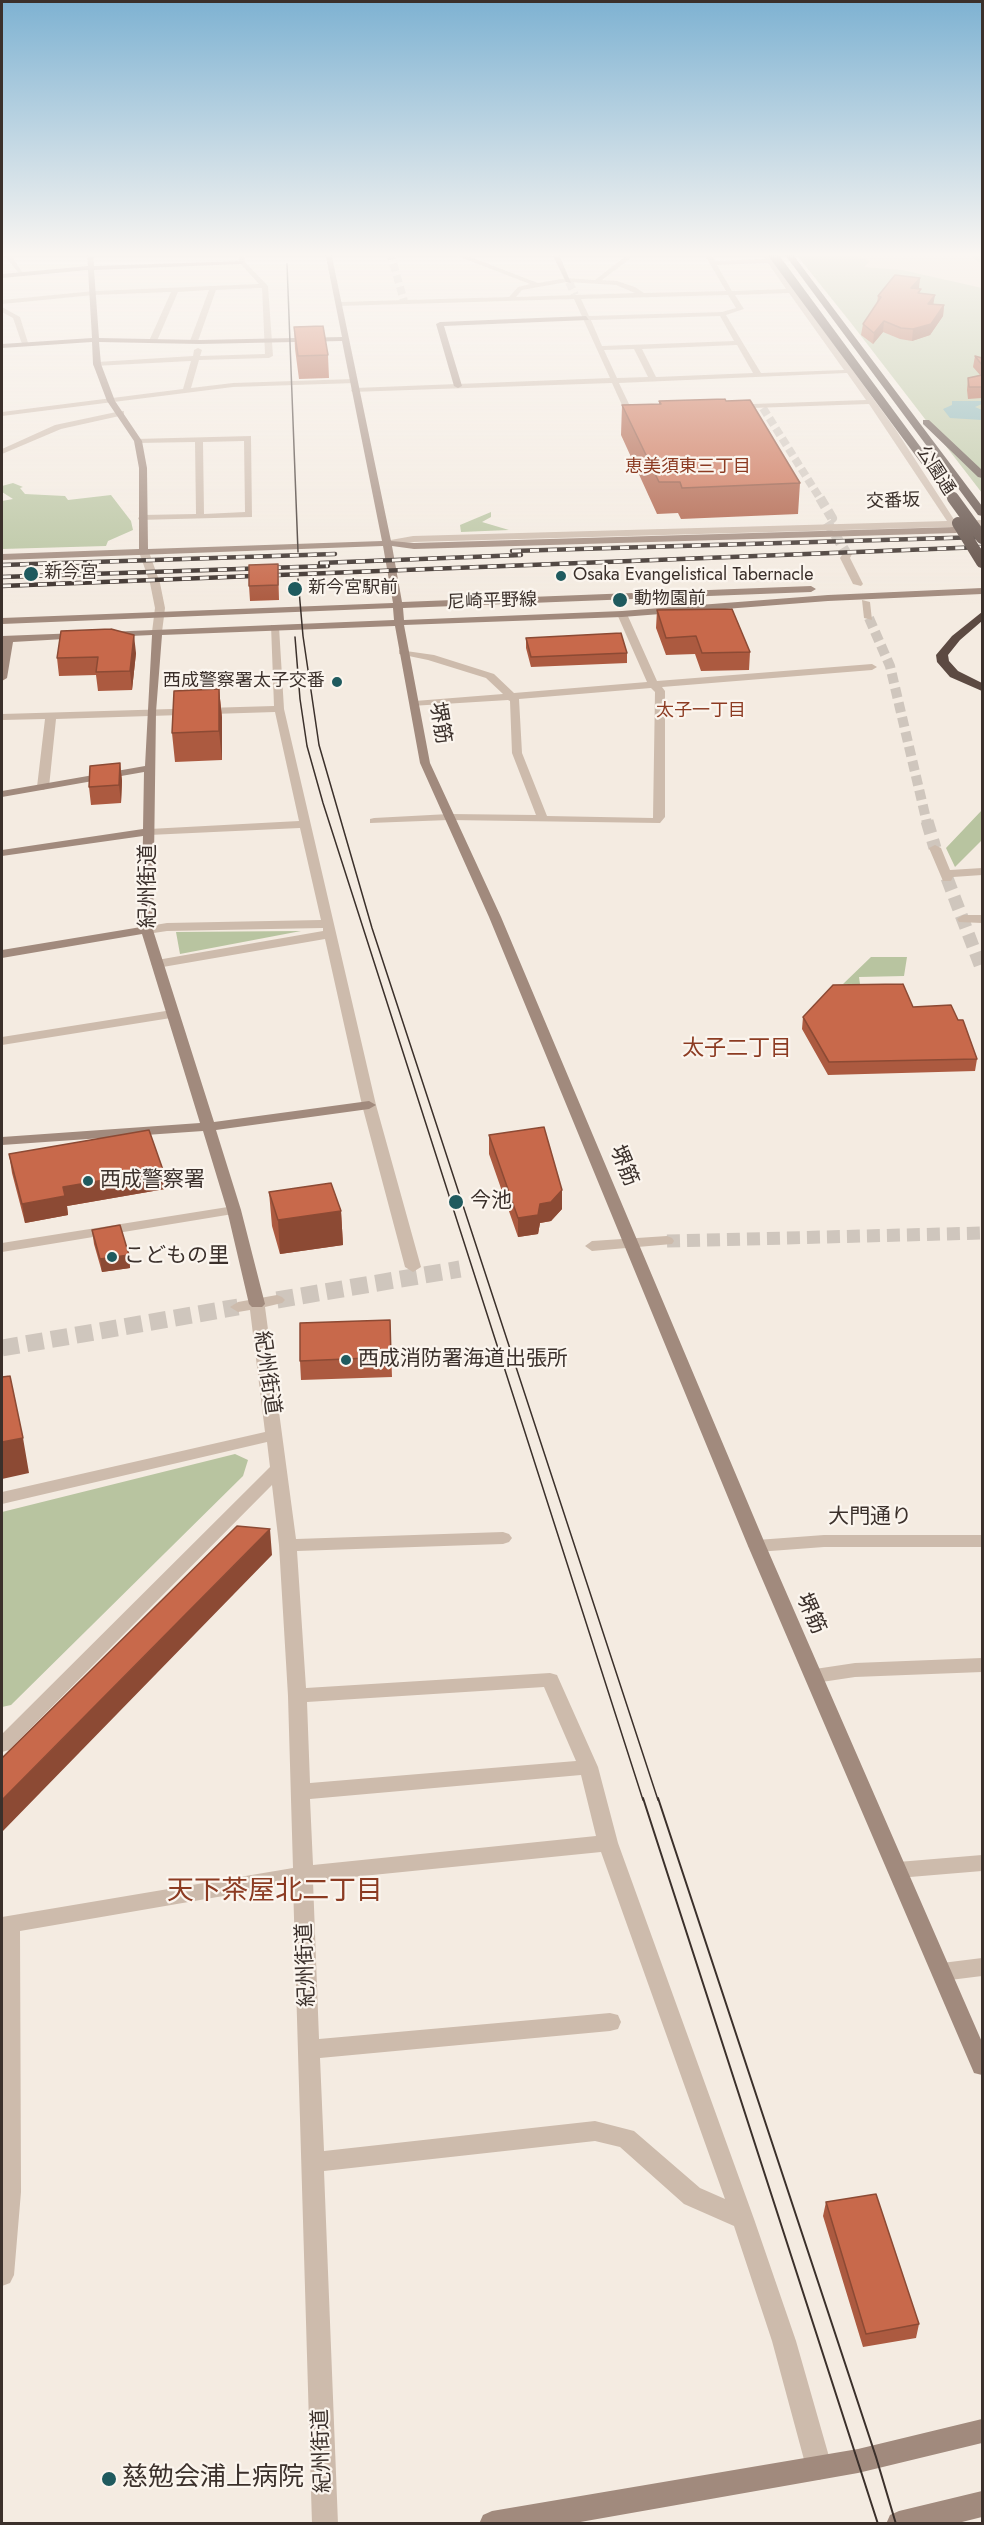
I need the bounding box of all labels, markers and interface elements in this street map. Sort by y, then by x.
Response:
street label: 公園通 [911,442,959,500]
district label: 恵美須東三丁目 [625,457,751,479]
street label: 交番坂 [866,490,920,514]
place label: 新今宮 [44,563,98,585]
marker: 新今宮 [22,565,40,583]
place label: Osaka Evangelistical Tabernacle [573,565,813,587]
marker: Osaka Evangelistical Tabernacle [554,569,568,583]
place label: 新今宮駅前 [308,578,398,600]
marker: 新今宮駅前 [286,580,304,598]
place label: 動物園前 [634,589,706,611]
street label: 尼崎平野線 [447,590,537,614]
marker: 動物園前 [611,591,629,609]
place label: 西成警察署太子交番 [163,671,325,693]
marker: 西成警察署太子交番 [330,675,344,689]
street label: 堺筋 [423,700,455,746]
district label: 太子一丁目 [656,701,746,723]
street label: 紀州街道 [136,844,162,928]
district label: 太子二丁目 [682,1037,792,1063]
street label: 堺筋 [603,1142,643,1190]
place label: 西成警察署 [100,1168,205,1194]
marker: 西成警察署 [81,1174,95,1188]
place label: 今池 [470,1189,512,1215]
marker: 今池 [447,1193,465,1211]
place label: こどもの里 [124,1244,229,1270]
marker: こどもの里 [105,1250,119,1264]
street label: 紀州街道 [248,1330,284,1416]
place label: 西成消防署海道出張所 [358,1347,568,1373]
marker: 西成消防署海道出張所 [339,1353,353,1367]
street label: 大門通り [828,1505,912,1531]
street label: 堺筋 [790,1590,830,1638]
district label: 天下茶屋北二丁目 [167,1876,383,1908]
street label: 紀州街道 [293,1923,321,2007]
street label: 紀州街道 [309,2409,337,2493]
place label: 慈勉会浦上病院 [122,2463,304,2495]
marker: 慈勉会浦上病院 [100,2470,118,2488]

